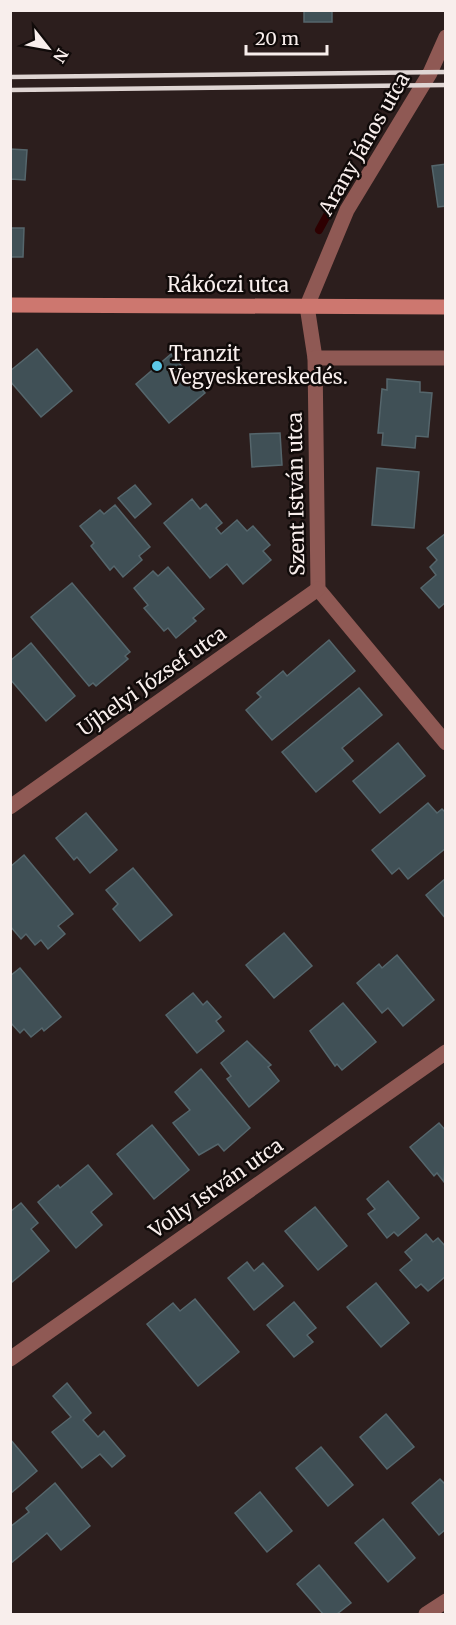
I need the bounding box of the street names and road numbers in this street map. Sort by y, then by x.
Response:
street label: Arany János utca [312,68,415,220]
street label: Rákóczi utca [167,272,289,297]
street label: Szent István utca [282,412,309,576]
street label: Ujhelyi József utca [73,620,231,741]
street label: Volly István utca [143,1132,288,1244]

